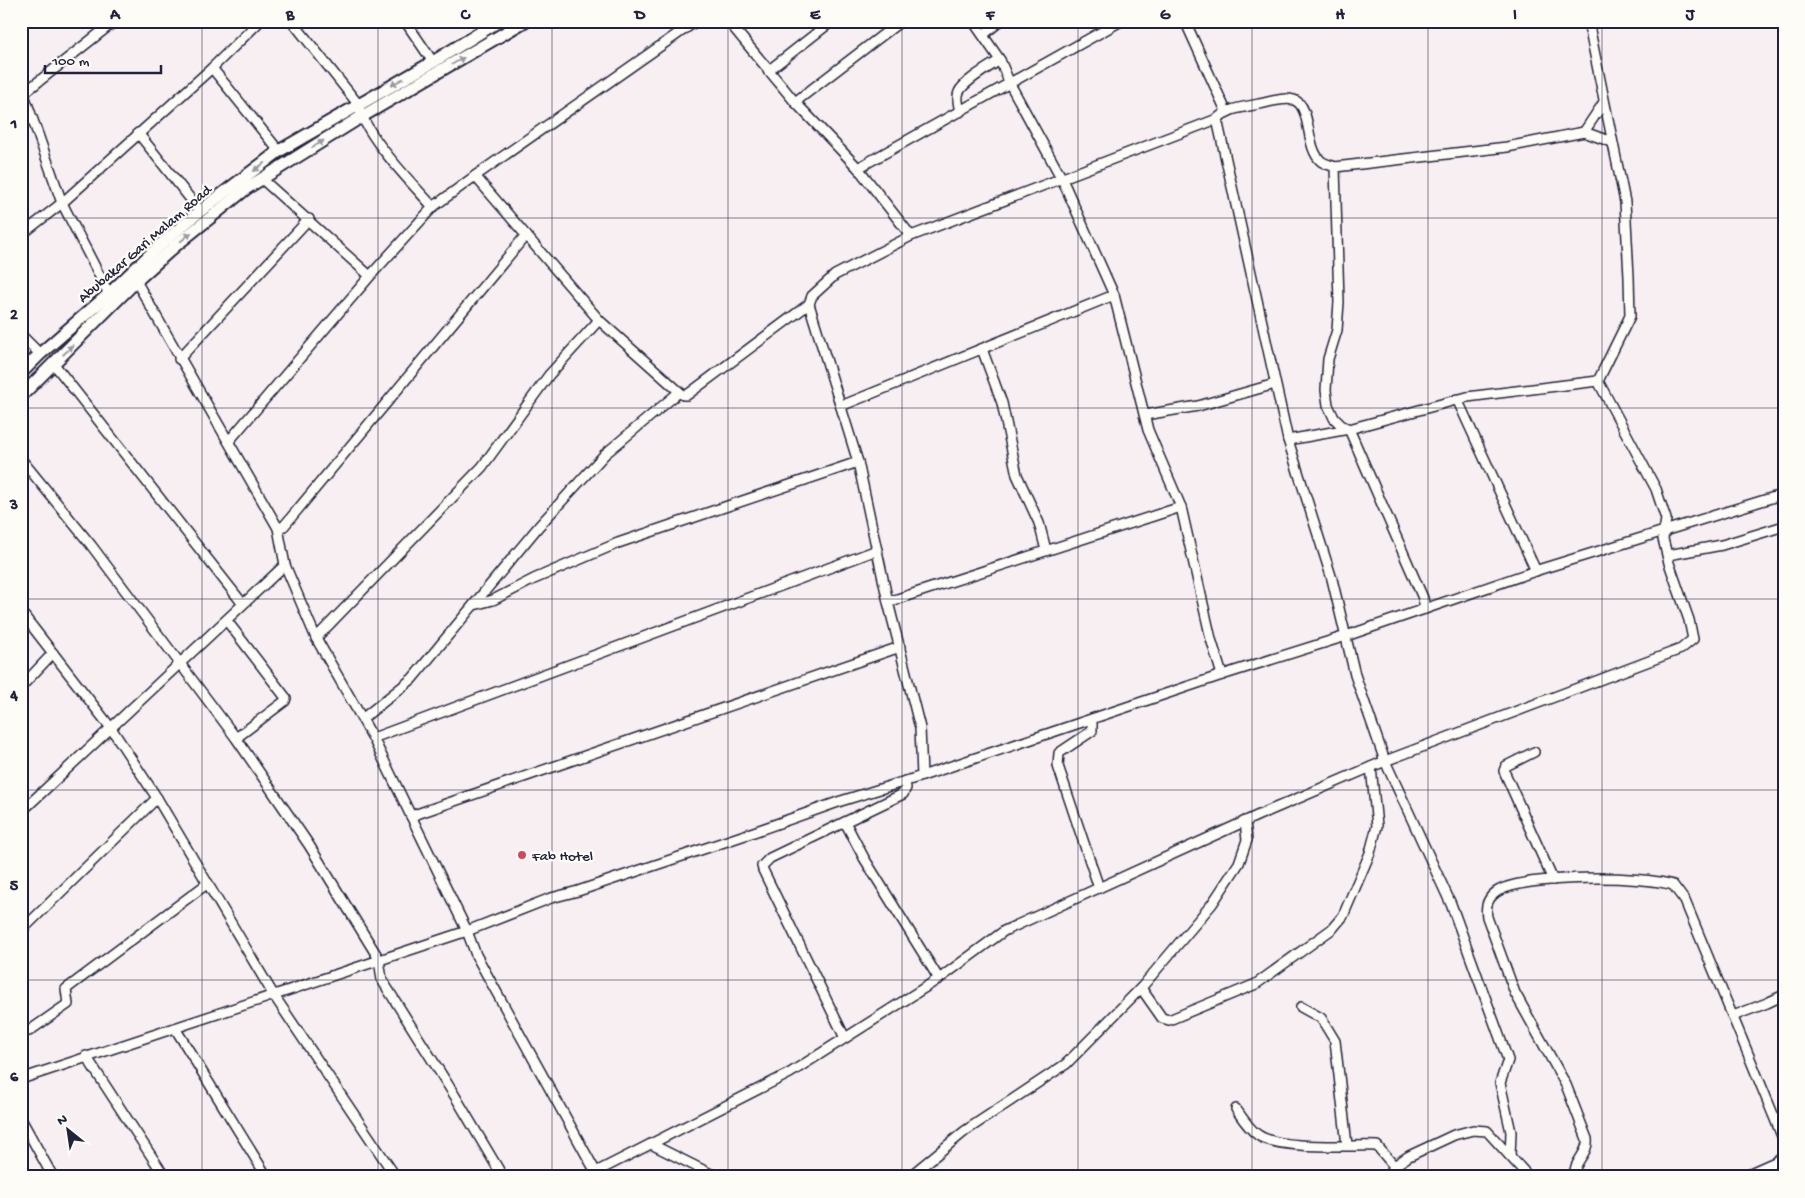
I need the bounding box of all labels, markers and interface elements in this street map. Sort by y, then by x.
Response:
text: A [109,7,121,26]
text: B [285,7,295,26]
text: C [460,7,471,26]
text: D [633,7,646,26]
text: E [810,7,821,26]
text: F [985,7,996,26]
text: G [1160,7,1171,26]
text: H [1335,7,1345,26]
text: I [1513,7,1517,26]
text: J [1685,7,1696,26]
scale bar [45,42,161,74]
text: 100 m [51,53,90,71]
one-way arrow [451,56,464,65]
one-way arrow [391,78,404,87]
text: 1 [10,116,17,135]
one-way arrow [311,139,325,148]
one-way arrow [252,162,266,172]
street label: Abubakar Gari Malam Road [75,181,217,307]
one-way arrow [179,232,192,243]
text: 2 [10,307,18,326]
one-way arrow [62,344,74,356]
text: 3 [9,497,18,516]
text: 4 [9,688,18,707]
place label: Fab Hotel [531,848,593,866]
marker: Fab Hotel [516,849,528,861]
text: 5 [10,878,19,897]
text: 6 [10,1069,19,1088]
north arrow [42,1106,92,1156]
text: N [55,1111,71,1131]

